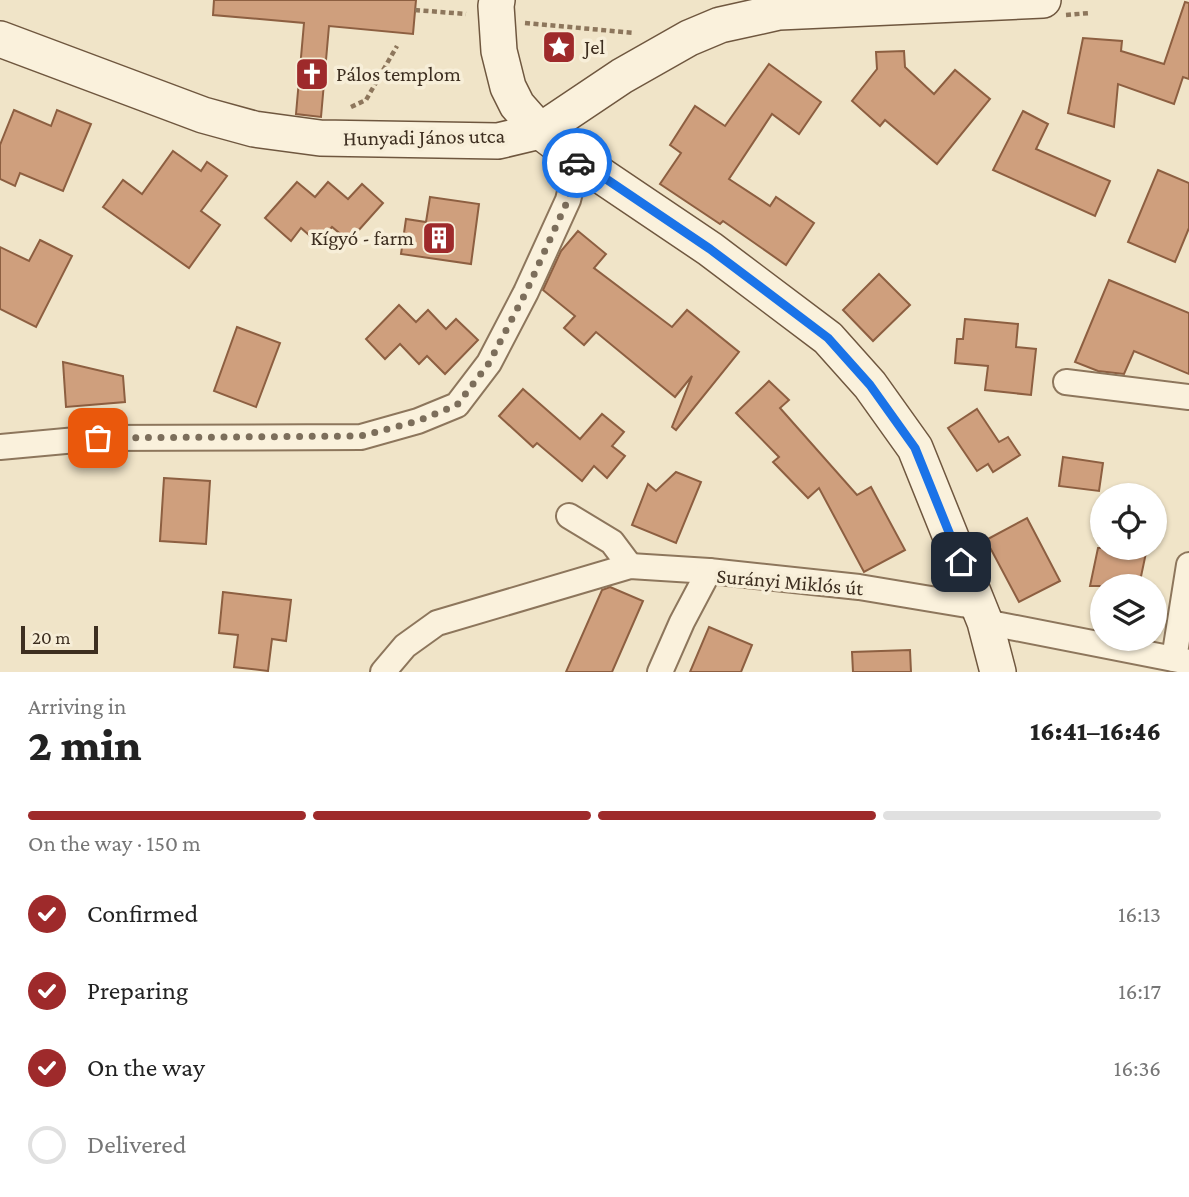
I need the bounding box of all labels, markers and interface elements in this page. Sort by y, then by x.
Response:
place icon: Jel [540,28,578,66]
place label: Jel [582,35,605,59]
church icon: Pálos templom [293,55,331,93]
place label: Pálos templom [336,62,461,86]
street label: Hunyadi János utca [343,124,506,150]
courier [542,128,612,198]
icon: car [558,144,596,182]
building icon: Kígyó - farm [420,219,458,257]
place label: Kígyó - farm [311,226,414,250]
pin [68,408,128,468]
icon: bag [79,419,117,457]
map controls [1090,483,1167,651]
button: locate [1090,483,1167,560]
pin [931,532,991,592]
icon: home [942,543,980,581]
street label: Surányi Miklós út [716,564,865,600]
button: layers [1090,574,1167,651]
scale bar [21,623,98,655]
text: 20 m [32,627,71,648]
text: Arriving in [28,693,126,719]
text: 16:41–16:46 [1030,717,1161,746]
text: 2 min [28,719,142,770]
text: On the way · 150 m [28,830,201,856]
icon: check [28,895,66,933]
text: Confirmed [87,899,198,928]
text: 16:13 [1118,901,1161,927]
icon: check [28,972,66,1010]
text: Preparing [87,976,188,1005]
text: 16:17 [1118,978,1161,1004]
icon: check [28,1049,66,1087]
text: On the way [87,1053,205,1082]
text: 16:36 [1114,1055,1161,1081]
text: Delivered [87,1130,186,1159]

